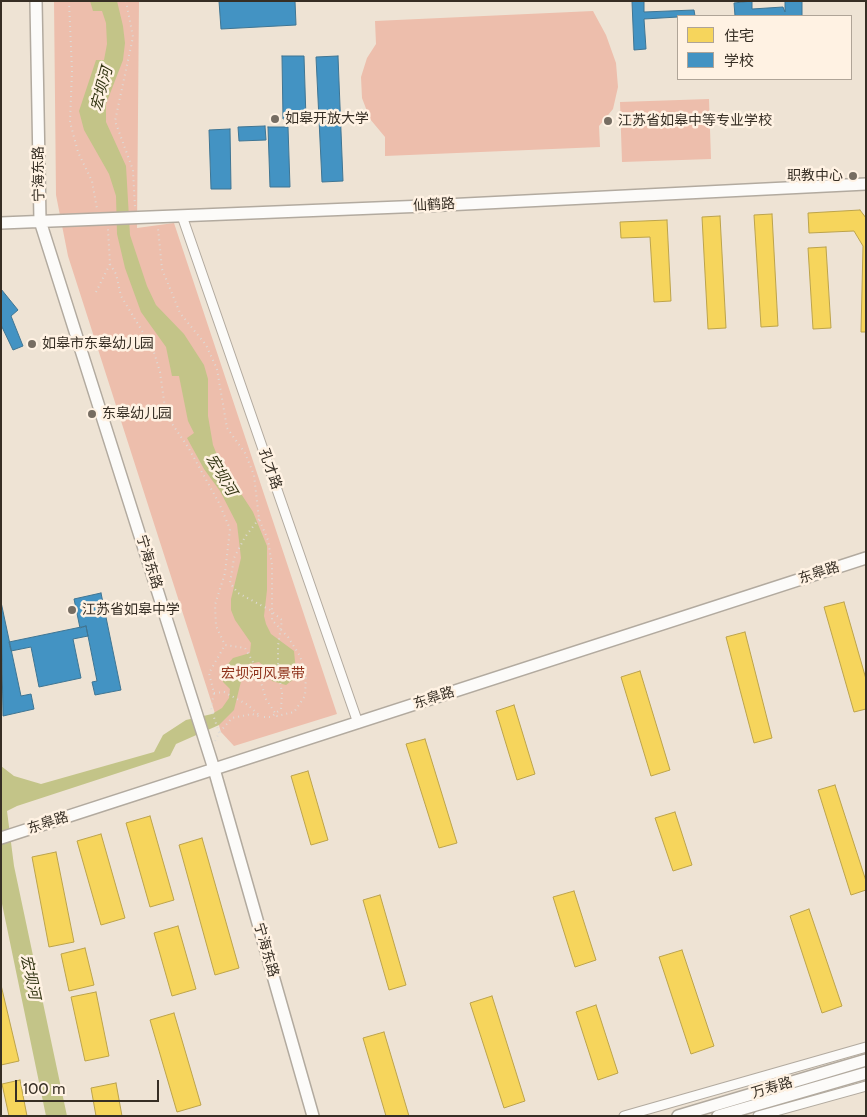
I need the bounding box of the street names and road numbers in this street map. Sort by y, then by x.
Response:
street label: 宁海东路 [30,146,48,202]
street label: 仙鹤路 [413,196,455,214]
street label: 孔才路 [255,446,285,492]
street label: 宁海东路 [133,533,165,591]
street label: 东皋路 [796,559,842,587]
street label: 东皋路 [411,684,457,712]
street label: 东皋路 [25,809,71,837]
street label: 宁海东路 [250,921,282,979]
street label: 万寿路 [749,1074,795,1102]

